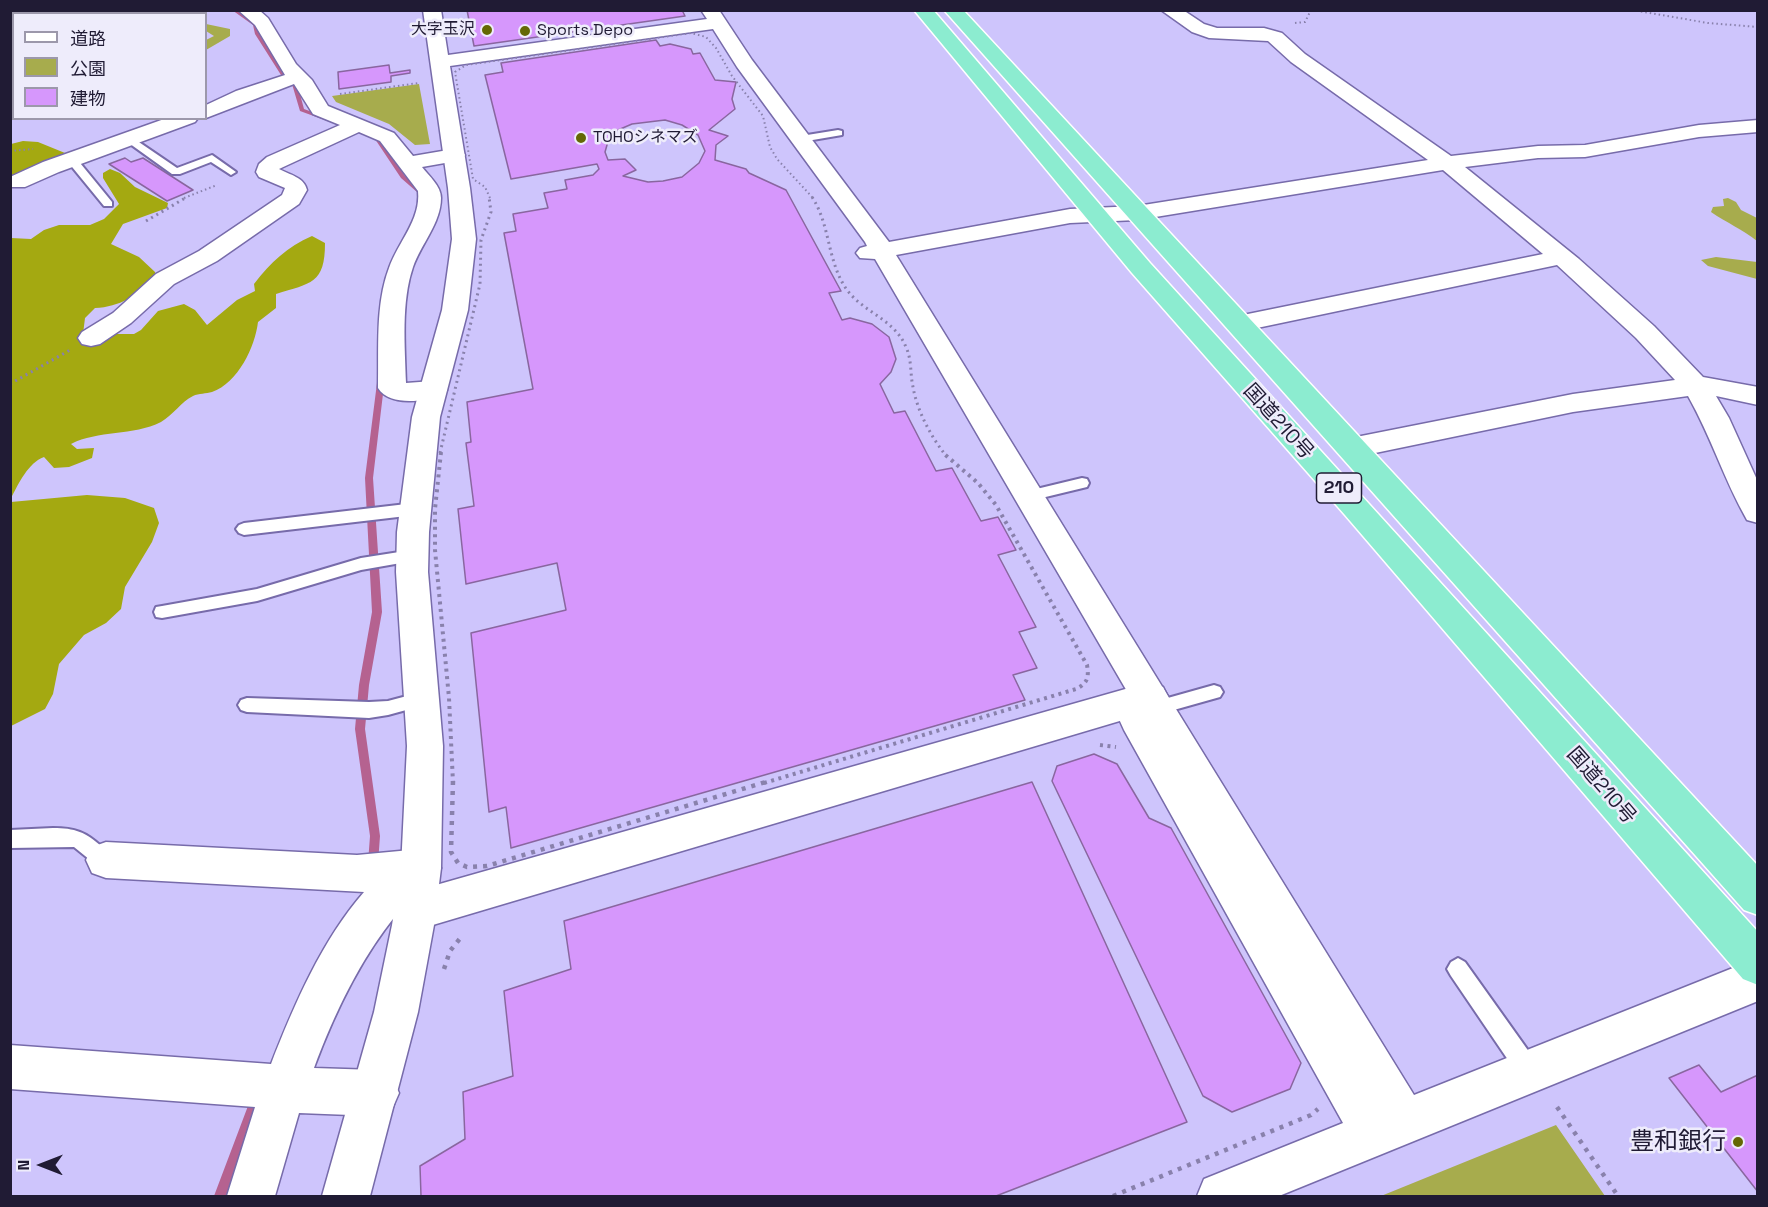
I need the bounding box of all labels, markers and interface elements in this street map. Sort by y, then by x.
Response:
legend [12,12,207,120]
place label: 大字玉沢 [411,20,475,40]
place label: Sports Depo [537,21,633,41]
marker: 大字玉沢 [480,23,494,37]
marker: Sports Depo [518,24,532,38]
text: 道路 [70,27,106,50]
text: 公園 [70,57,106,80]
text: 建物 [70,87,106,110]
place label: TOHOシネマズ [593,128,698,148]
marker: TOHOシネマズ [574,131,588,145]
street label: 国道210号 [1238,379,1318,465]
road number: 210 [1316,473,1362,503]
street label: 国道210号 [1561,743,1641,829]
place label: 豊和銀行 [1630,1128,1726,1156]
north arrow [12,1135,72,1195]
marker: 豊和銀行 [1731,1135,1745,1149]
text: N [13,1160,34,1170]

